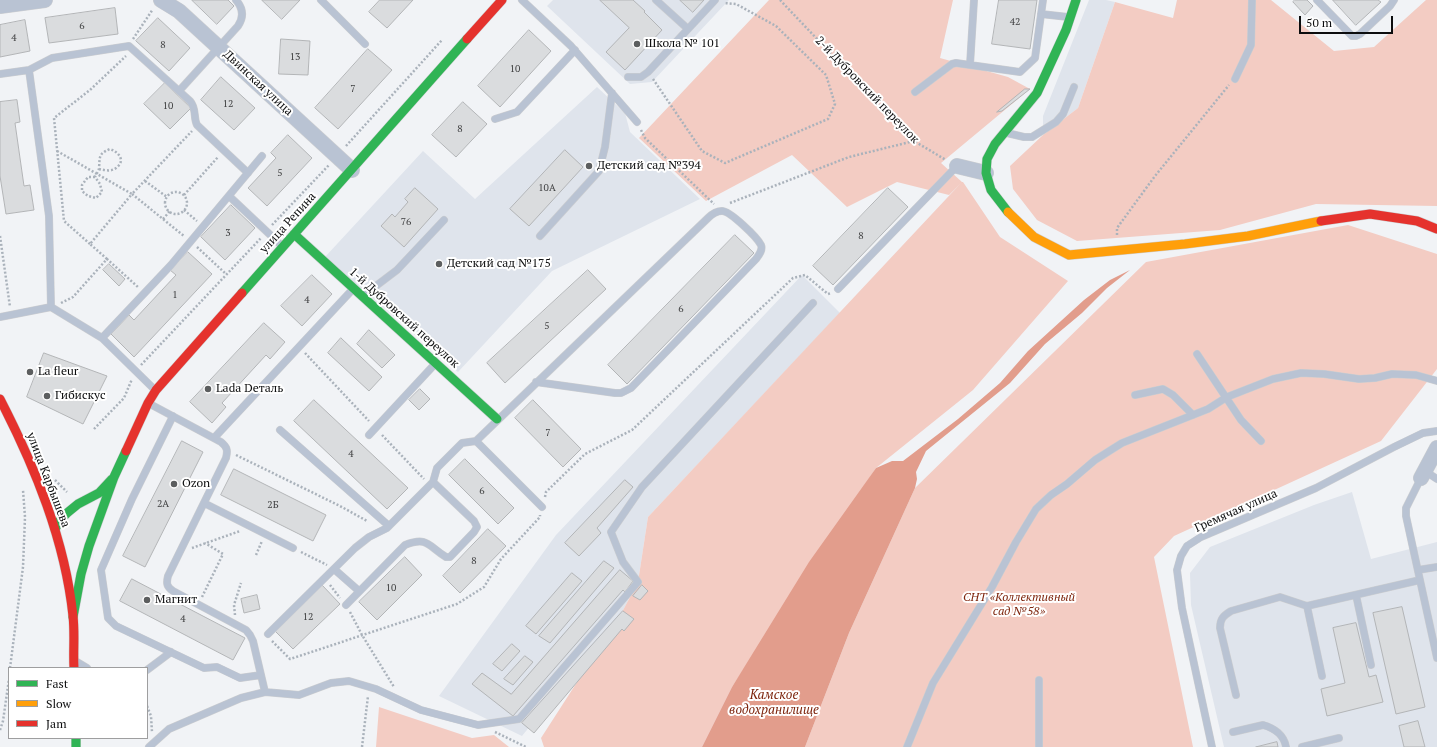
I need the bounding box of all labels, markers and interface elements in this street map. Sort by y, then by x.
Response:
scale bar [1301,8,1395,34]
text: 50 m [1306,15,1332,30]
house number: 42 [1010,16,1020,28]
house number: 6 [79,20,85,32]
house number: 4 [11,32,17,44]
street label: 2-й Дубровский переулок [812,34,922,146]
place label: Школа № 101 [645,37,720,51]
house number: 8 [160,39,166,51]
marker: Школа № 101 [632,39,642,49]
street label: Двинская улица [220,47,296,119]
house number: 13 [290,51,300,63]
house number: 10 [510,63,520,75]
house number: 7 [350,83,356,95]
house number: 12 [223,98,233,110]
house number: 10 [163,100,173,112]
house number: 8 [457,123,463,135]
place label: Детский сад №394 [597,159,701,173]
marker: Детский сад №394 [584,161,594,171]
house number: 5 [277,167,283,179]
house number: 10А [538,182,556,194]
street label: улица Репина [257,190,319,256]
house number: 76 [401,216,411,228]
house number: 3 [225,227,231,239]
house number: 8 [858,230,864,242]
place label: Детский сад №175 [447,257,551,271]
marker: Детский сад №175 [434,259,444,269]
street label: 1-й Дубровский переулок [346,265,462,371]
house number: 1 [172,289,178,301]
house number: 4 [304,294,310,306]
house number: 6 [678,303,684,315]
house number: 5 [544,320,550,332]
place label: La fleur [38,365,78,379]
marker: La fleur [25,367,35,377]
place label: Lada Dеталь [216,382,283,396]
marker: Lada Dеталь [203,384,213,394]
place label: Гибискус [55,389,106,403]
marker: Гибискус [42,391,52,401]
house number: 7 [545,427,551,439]
street label: улица Карбышева [23,431,73,529]
house number: 4 [348,448,354,460]
place label: Ozon [182,477,210,491]
marker: Ozon [169,479,179,489]
house number: 6 [479,485,485,497]
street label: Гремячая улица [1192,486,1280,536]
house number: 2А [157,498,169,510]
house number: 2Б [267,499,279,511]
house number: 8 [471,555,477,567]
house number: 10 [386,582,396,594]
park label: СНТ «Коллективный сад №58» [963,591,1075,619]
place label: Магнит [155,593,197,607]
marker: Магнит [142,595,152,605]
house number: 12 [303,611,313,623]
house number: 4 [180,613,186,625]
legend [8,667,148,739]
text: Fast [46,676,68,691]
water label: Камское водохранилище [729,687,819,718]
text: Slow [46,696,71,711]
text: Jam [46,716,67,731]

